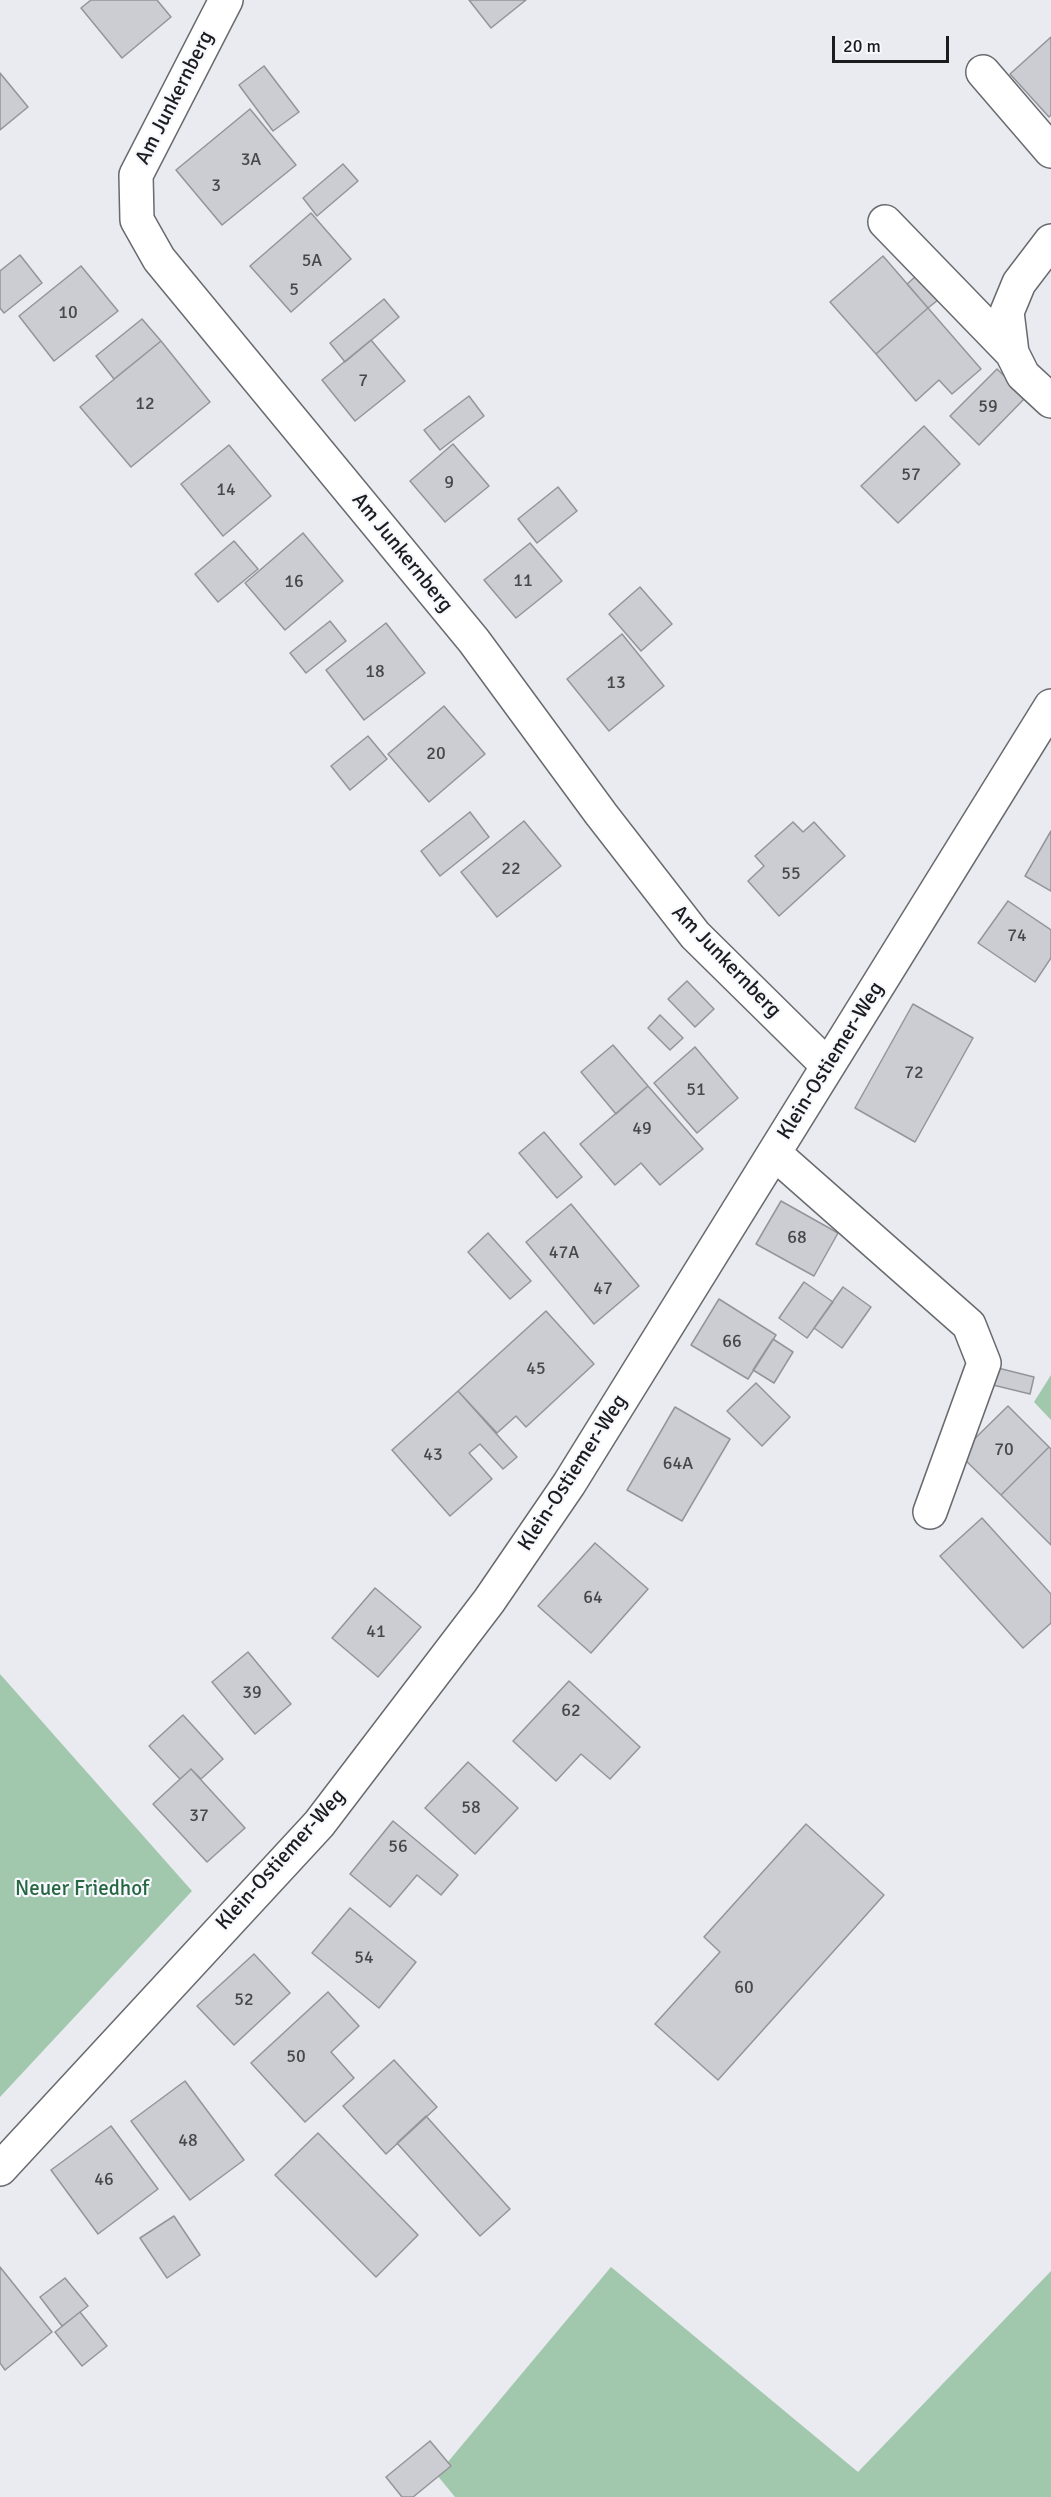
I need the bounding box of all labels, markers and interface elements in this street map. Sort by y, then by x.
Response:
scale bar [835,24,952,62]
street label: Am Junkernberg [131,27,219,169]
text: 20 m [843,35,881,57]
house number: 3A [241,149,261,171]
house number: 3 [211,175,221,197]
house number: 5A [302,250,322,272]
house number: 5 [289,279,299,301]
house number: 10 [58,302,78,324]
house number: 7 [358,370,368,392]
house number: 12 [135,393,155,415]
house number: 59 [978,396,998,418]
house number: 57 [901,464,921,486]
house number: 9 [444,472,454,494]
house number: 14 [216,479,236,501]
street label: Am Junkernberg [346,488,458,618]
house number: 11 [513,570,533,592]
house number: 16 [284,571,304,593]
house number: 18 [365,661,385,683]
house number: 13 [606,672,626,694]
house number: 20 [426,743,446,765]
house number: 22 [501,858,521,880]
house number: 55 [781,863,801,885]
street label: Am Junkernberg [666,901,786,1023]
house number: 74 [1007,925,1027,947]
street label: Klein-Ostiemer-Weg [772,978,890,1144]
house number: 72 [904,1062,924,1084]
house number: 51 [686,1079,706,1101]
house number: 49 [632,1118,652,1140]
house number: 68 [787,1227,807,1249]
house number: 47A [549,1242,579,1264]
house number: 47 [593,1278,613,1300]
house number: 66 [722,1331,742,1353]
house number: 45 [526,1358,546,1380]
street label: Klein-Ostiemer-Weg [513,1390,633,1556]
house number: 70 [994,1439,1014,1461]
house number: 43 [423,1444,443,1466]
house number: 64A [663,1453,693,1475]
house number: 64 [583,1587,603,1609]
house number: 41 [366,1621,386,1643]
house number: 39 [242,1682,262,1704]
house number: 62 [561,1700,581,1722]
street label: Klein-Ostiemer-Weg [211,1784,351,1936]
house number: 58 [461,1797,481,1819]
house number: 37 [189,1805,209,1827]
house number: 56 [388,1836,408,1858]
park label: Neuer Friedhof [15,1876,149,1902]
house number: 54 [354,1947,374,1969]
house number: 60 [734,1977,754,1999]
house number: 52 [234,1989,254,2011]
house number: 50 [286,2046,306,2068]
house number: 48 [178,2130,198,2152]
house number: 46 [94,2169,114,2191]

